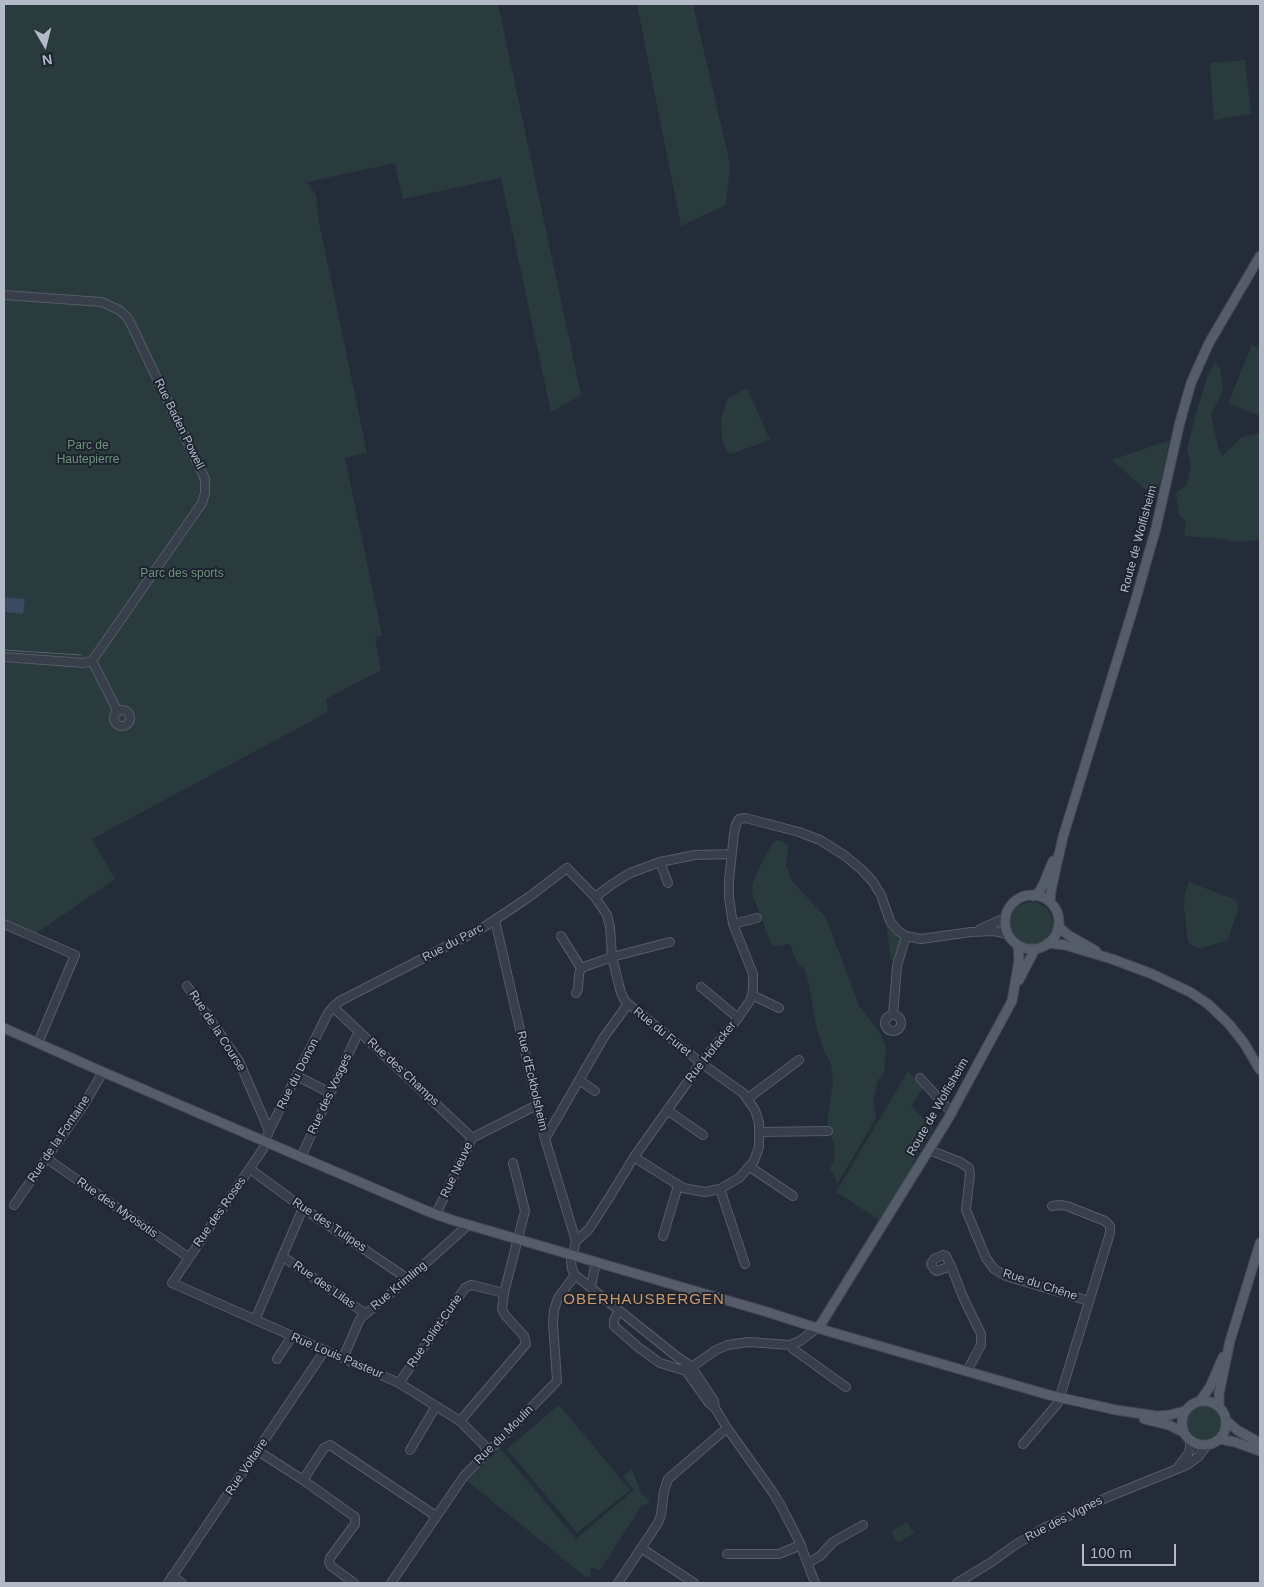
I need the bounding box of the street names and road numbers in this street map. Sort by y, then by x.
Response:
street label: Rue Baden Powell [151,376,207,472]
street label: Route de Wolfisheim [1118,484,1160,594]
street label: Rue du Parc [420,921,486,965]
street label: Rue de la Course [186,988,248,1074]
street label: Rue du Furet [630,1004,694,1060]
street label: Rue Hofacker [683,1019,739,1085]
street label: Rue d'Eckbolsheim [513,1030,551,1132]
street label: Rue des Champs [364,1035,442,1109]
street label: Rue du Donon [274,1036,322,1112]
street label: Rue des Vosges [305,1051,355,1137]
street label: Route de Wolfisheim [904,1056,972,1158]
street label: Rue de la Fontaine [25,1093,93,1185]
street label: Rue Neuve [438,1140,476,1200]
street label: Rue des Roses [191,1174,249,1250]
street label: Rue des Myosotis [74,1175,160,1241]
street label: Rue des Tulipes [289,1195,369,1255]
street label: Rue des Lilas [290,1258,358,1312]
street label: Rue Krimling [368,1258,430,1314]
street label: Rue du Chêne [1001,1266,1079,1304]
street label: Rue Joliot-Curie [404,1292,466,1370]
street label: Rue Louis Pasteur [289,1330,385,1382]
street label: Rue du Moulin [472,1403,536,1467]
street label: Rue Voltaire [223,1436,271,1498]
street label: Rue des Vignes [1023,1493,1105,1545]

